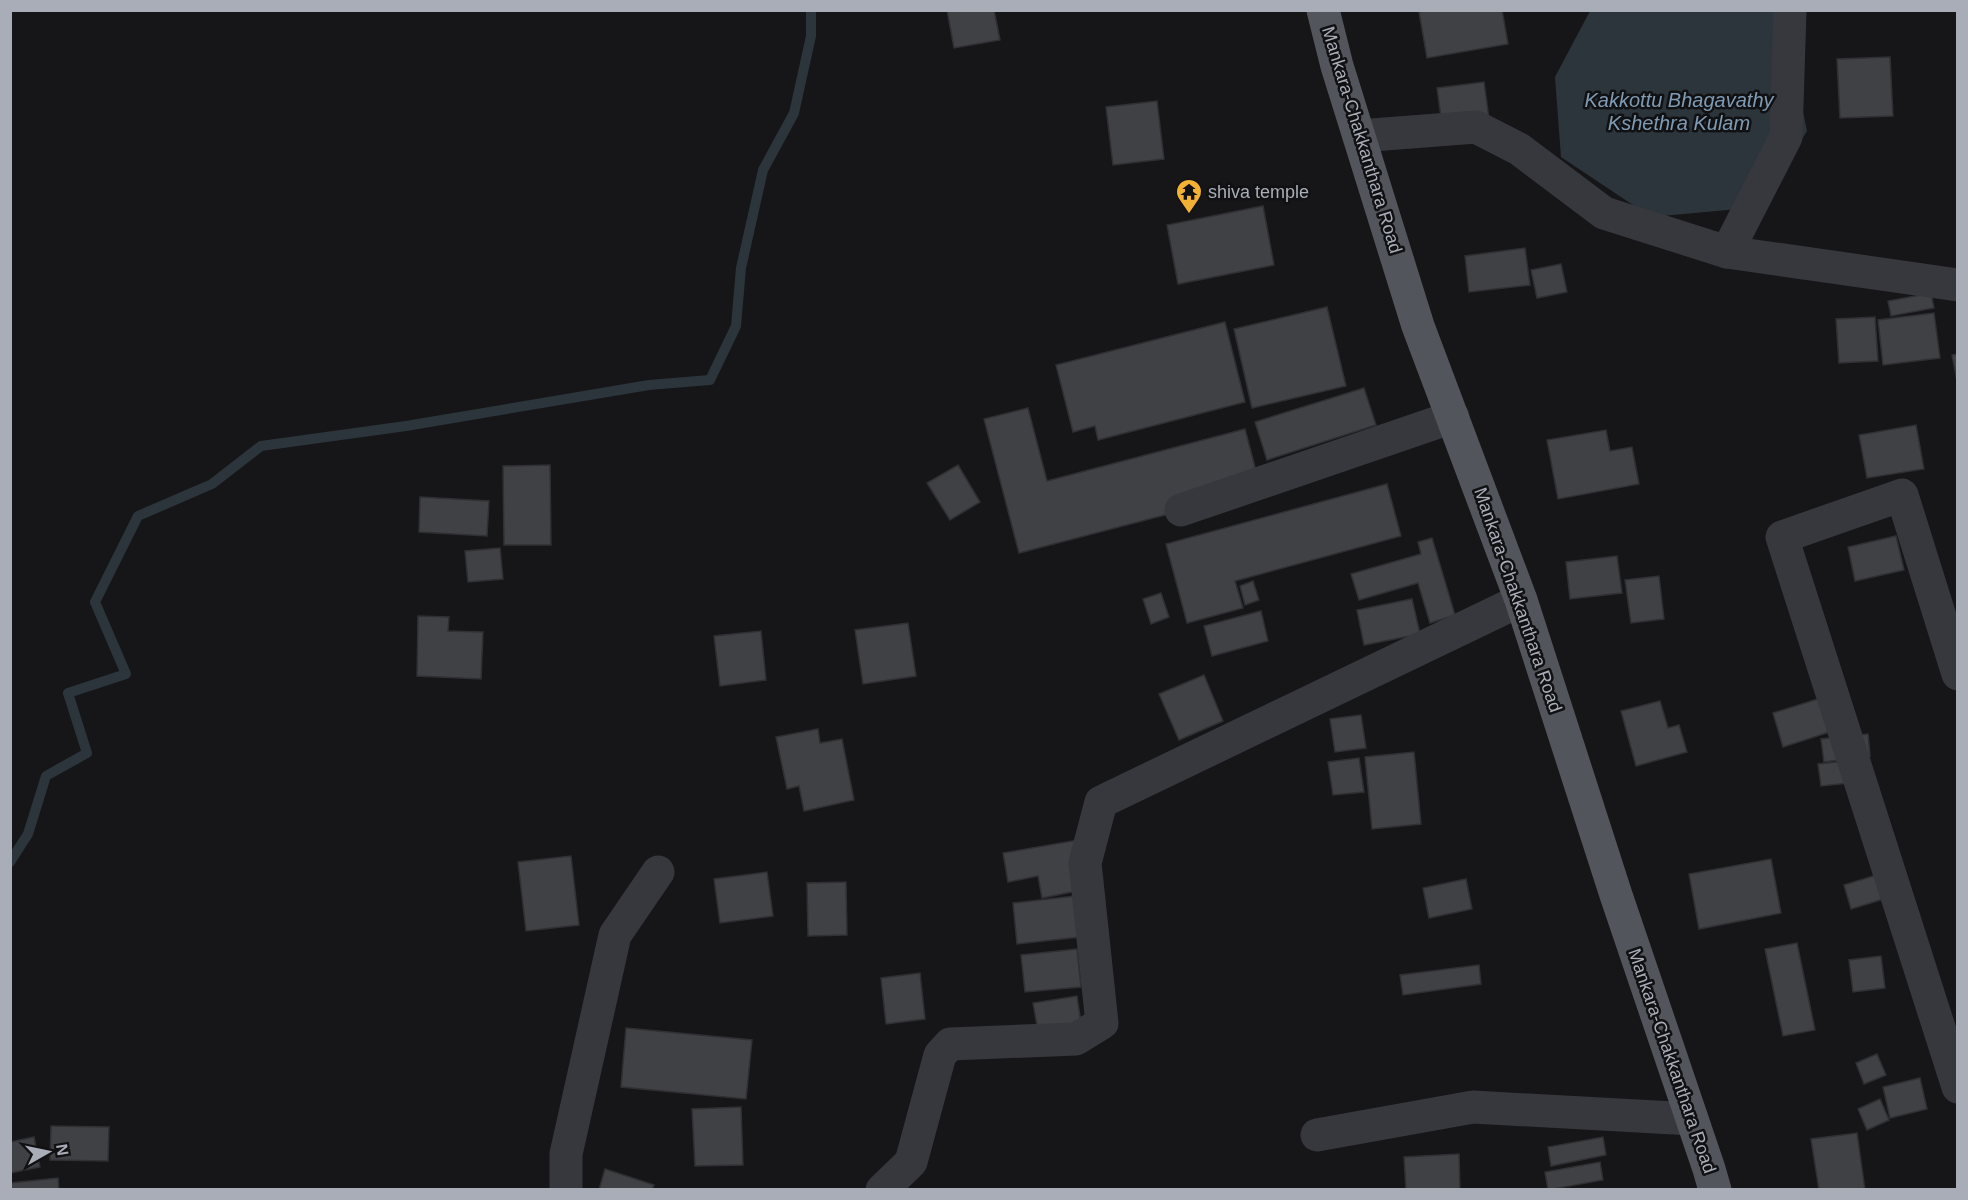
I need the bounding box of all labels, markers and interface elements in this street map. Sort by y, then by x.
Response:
street label: Mankara-Chakkanthara Road [1318,24,1406,256]
water label: Kakkottu Bhagavathy Kshethra Kulam [1584,89,1775,134]
temple icon: shiva temple [1174,177,1204,215]
place label: shiva temple [1208,182,1309,202]
street label: Mankara-Chakkanthara Road [1470,485,1566,715]
street label: Mankara-Chakkanthara Road [1624,946,1720,1176]
north arrow [18,1122,78,1182]
text: N [53,1143,72,1157]

